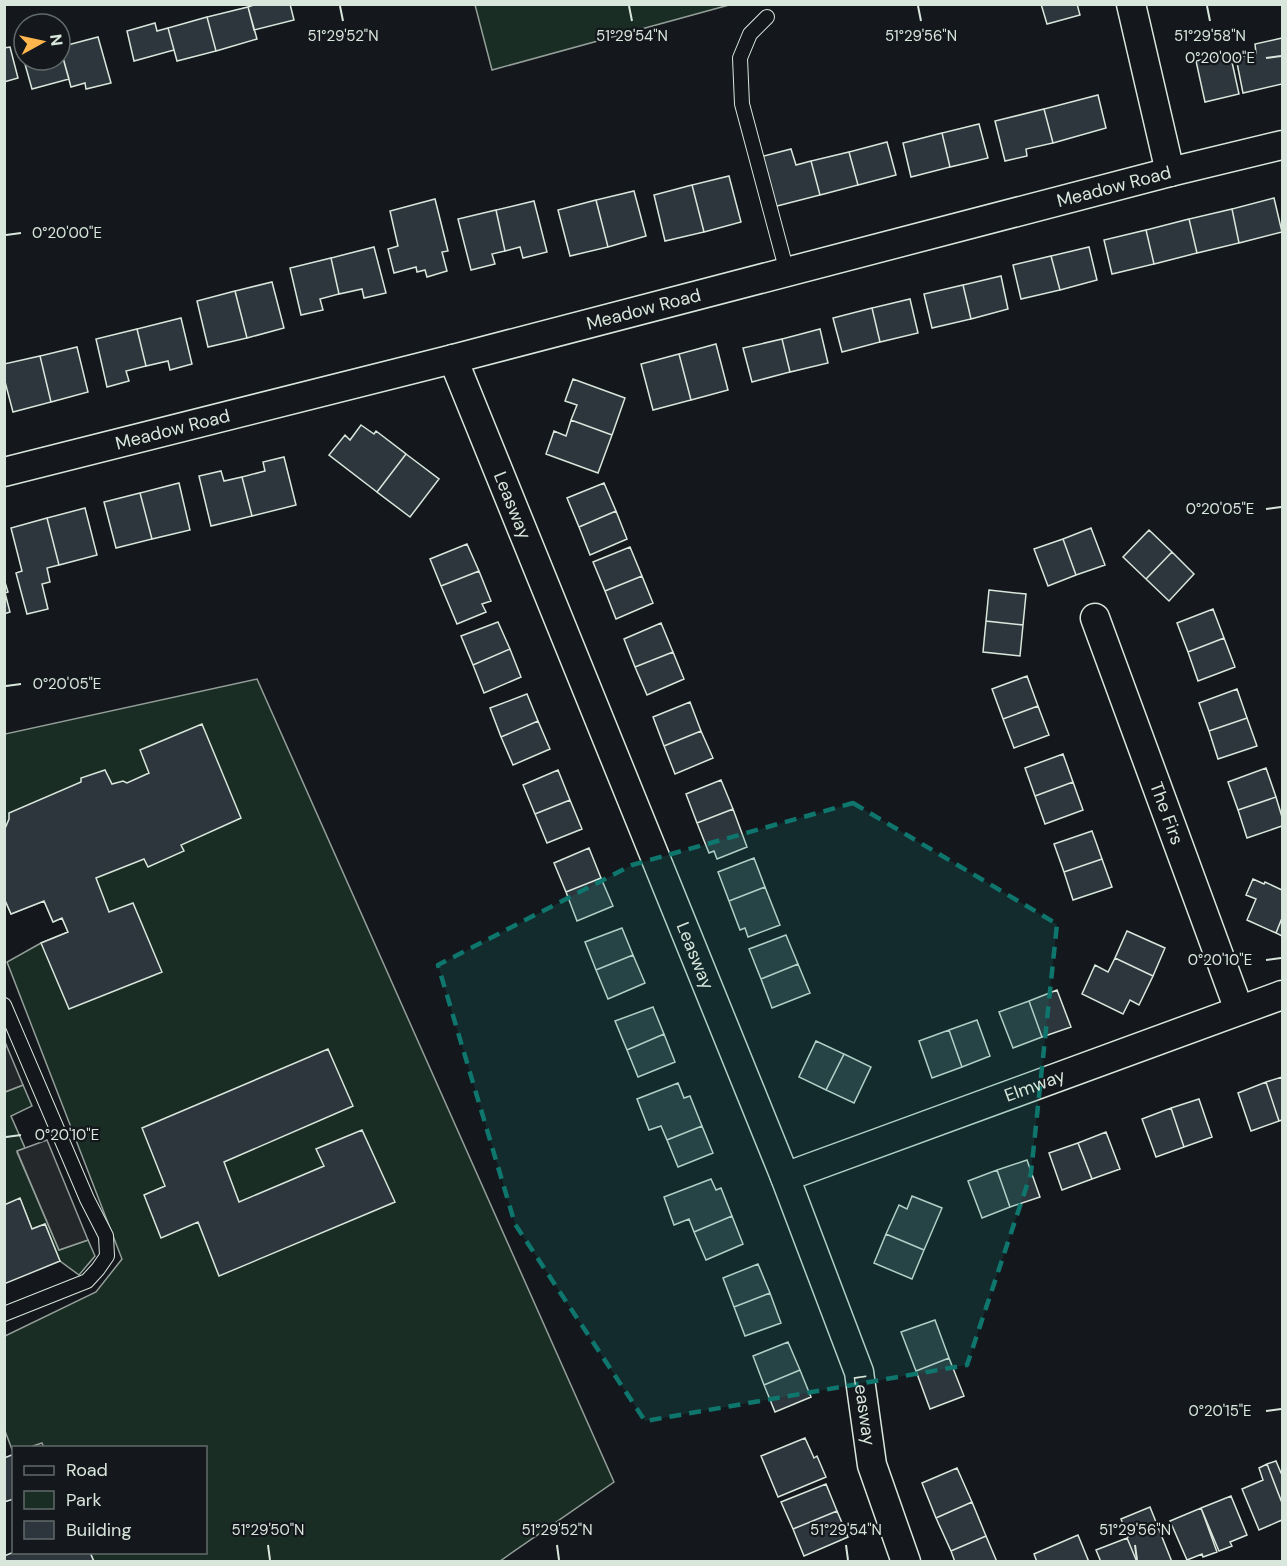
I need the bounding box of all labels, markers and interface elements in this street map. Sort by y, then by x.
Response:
north arrow [12,12,72,72]
text: 51°29'52"N [307,26,379,46]
text: 51°29'54"N [596,26,668,46]
text: 51°29'56"N [885,26,957,46]
text: 51°29'58"N [1174,26,1246,46]
text: N [45,33,68,47]
text: 0°20'00"E [1185,48,1255,68]
street label: Meadow Road [1054,160,1174,213]
text: 0°20'00"E [32,223,102,243]
street label: Meadow Road [584,283,703,336]
street label: Meadow Road [113,404,233,455]
street label: Leasway [488,468,537,543]
text: 0°20'05"E [1186,499,1254,519]
text: 0°20'05"E [33,674,101,694]
street label: The Firs [1144,779,1189,848]
street label: Leasway [671,918,720,993]
text: 0°20'10"E [1188,950,1252,970]
street label: Elmway [1001,1063,1069,1108]
text: 0°20'10"E [35,1125,99,1145]
street label: Leasway [848,1374,881,1447]
text: 0°20'15"E [1189,1401,1251,1421]
legend [12,1446,207,1554]
text: Road [66,1458,108,1482]
text: Park [66,1488,102,1512]
text: Building [66,1518,131,1542]
text: 51°29'50"N [232,1520,304,1540]
text: 51°29'52"N [521,1520,593,1540]
text: 51°29'54"N [810,1520,882,1540]
text: 51°29'56"N [1099,1520,1171,1540]

